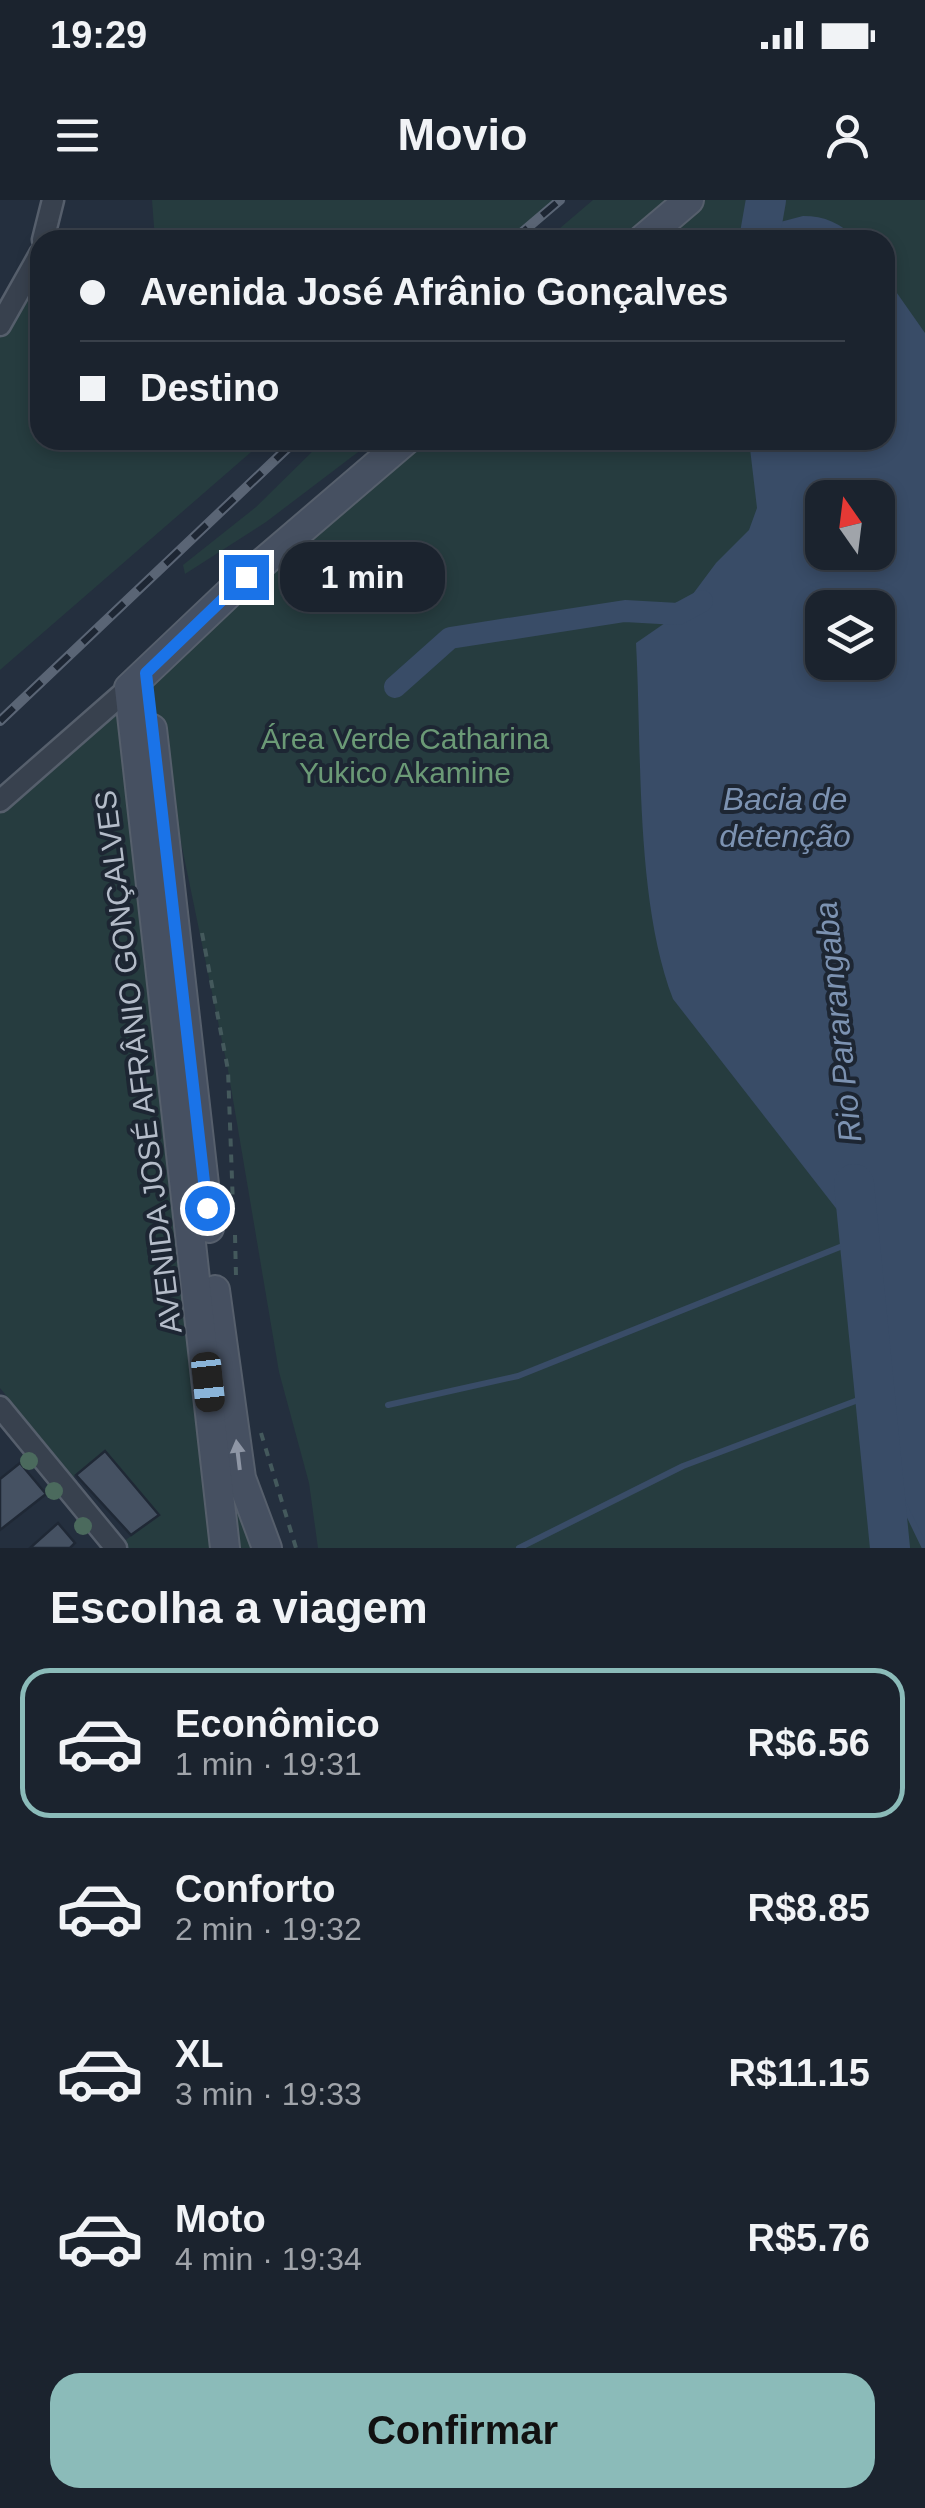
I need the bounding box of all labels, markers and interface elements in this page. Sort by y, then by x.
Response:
text: 19:29 [50,14,147,56]
icon: menu [50,108,105,163]
icon: person [820,108,875,163]
text: Movio [398,109,528,160]
text: Avenida José Afrânio Gonçalves [140,271,729,313]
text: Destino [140,367,279,409]
north arrow [805,480,895,570]
map controls [805,480,895,680]
callout: 1 min [281,542,446,612]
route end [224,555,269,600]
text: 1 min [321,559,404,595]
button: layers [805,590,895,680]
park label: Área Verde Catharina Yukico Akamine [261,722,550,789]
water label: Bacia de detenção [719,781,851,854]
street label: AVENIDA JOSÉ AFRÂNIO GONÇALVES [88,788,188,1336]
water label: Rio Pararangaba [807,900,869,1144]
route start [185,1186,230,1231]
car [190,1351,226,1413]
one-way arrow [230,1439,246,1471]
text: Escolha a viagem [50,1582,428,1633]
icon: car [55,1698,145,1788]
text: Econômico [175,1703,380,1745]
text: R$6.56 [747,1722,870,1764]
text: 1 min · 19:31 [175,1746,362,1782]
icon: car [55,1863,145,1953]
text: Conforto [175,1868,335,1910]
text: R$8.85 [747,1887,870,1929]
text: 2 min · 19:32 [175,1911,362,1947]
icon: car [55,2028,145,2118]
text: XL [175,2033,224,2075]
text: R$11.15 [728,2052,870,2094]
text: 3 min · 19:33 [175,2076,362,2112]
icon: car [55,2193,145,2283]
text: Moto [175,2198,266,2240]
text: R$5.76 [747,2217,870,2259]
text: 4 min · 19:34 [175,2241,362,2277]
button: Confirmar [50,2373,875,2488]

